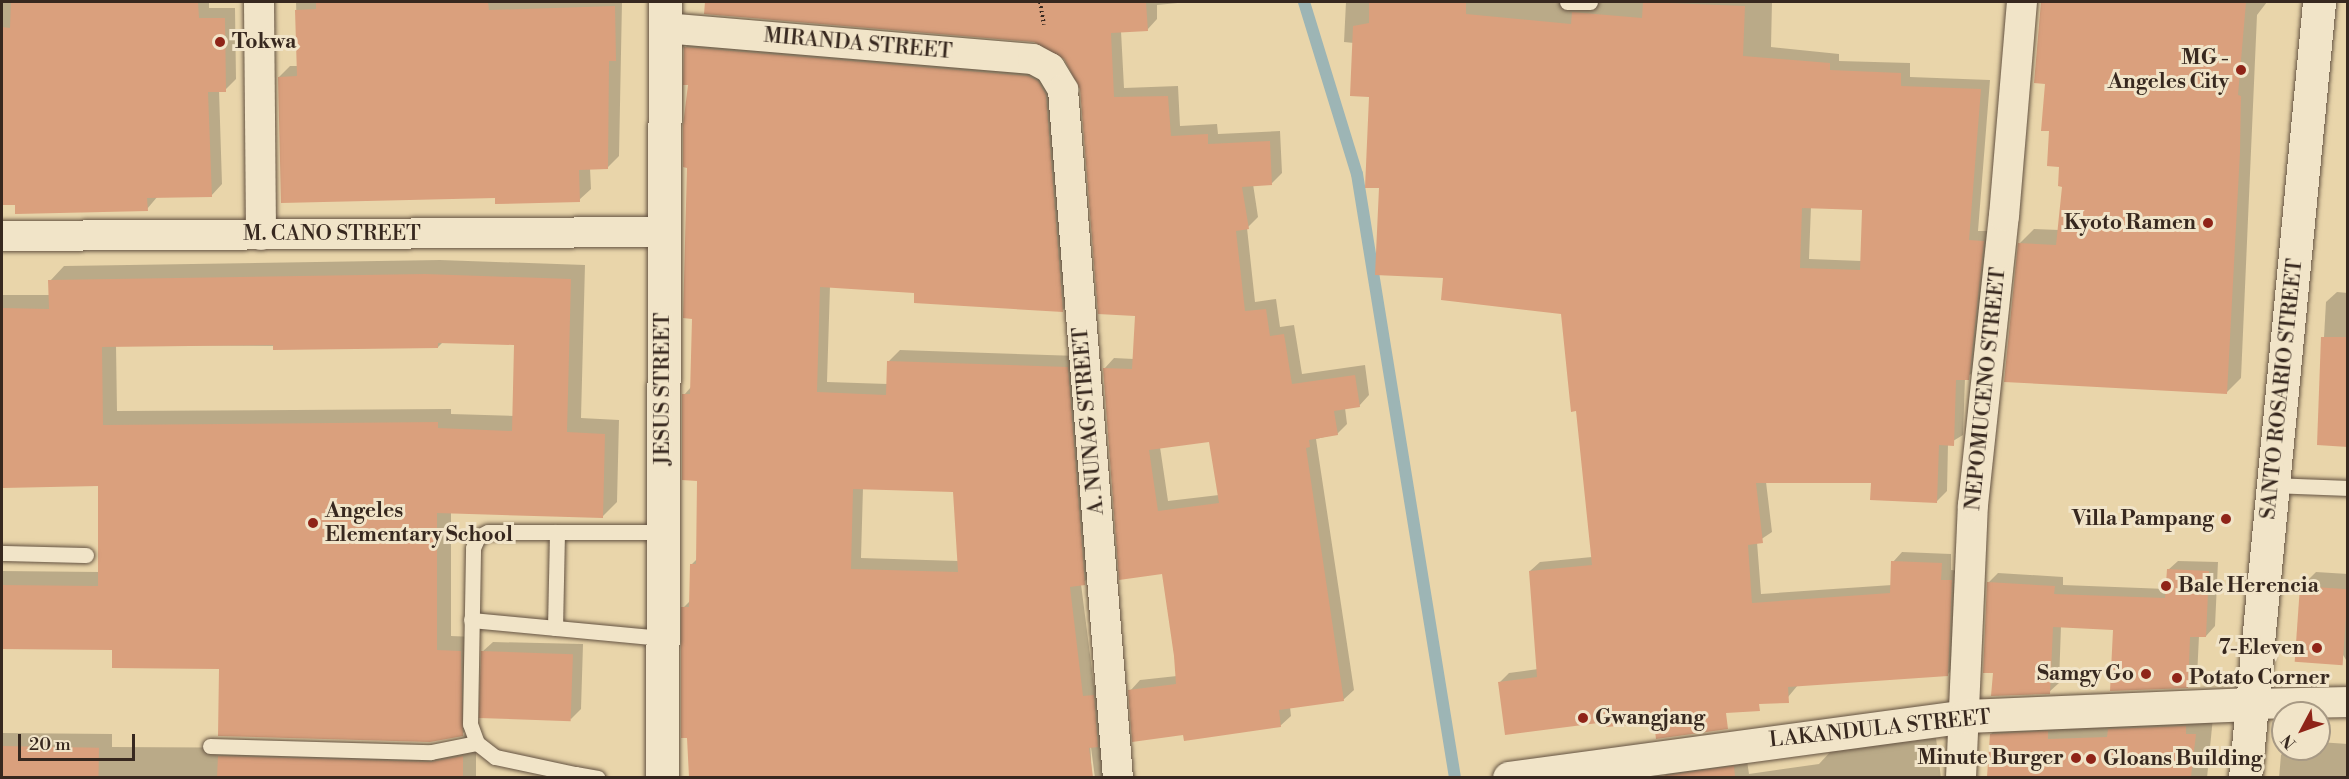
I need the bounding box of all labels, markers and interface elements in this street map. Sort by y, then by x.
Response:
street label: MIRANDA STREET [763,23,953,65]
place label: Tokwa [232,29,296,55]
marker: Tokwa [213,35,227,49]
place label: MG - Angeles City [2108,45,2229,95]
marker: MG - Angeles City [2234,63,2248,77]
place label: Kyoto Ramen [2064,210,2196,236]
marker: Kyoto Ramen [2201,216,2215,230]
street label: M. CANO STREET [243,221,421,247]
street label: SANTO ROSARIO STREET [2256,257,2308,521]
street label: NEPOMUCENO STREET [1961,266,2011,512]
street label: JESUS STREET [650,313,676,465]
street label: A. NUNAG STREET [1068,326,1110,516]
place label: Angeles Elementary School [325,498,513,548]
place label: Villa Pampang [2072,506,2214,532]
marker: Villa Pampang [2219,512,2233,526]
marker: Angeles Elementary School [306,516,320,530]
place label: Bale Herencia [2178,573,2319,599]
marker: Bale Herencia [2159,579,2173,593]
place label: 7-Eleven [2218,635,2305,661]
marker: 7-Eleven [2310,641,2324,655]
place label: Samgy Go [2037,661,2134,687]
place label: Potato Corner [2189,665,2330,691]
marker: Samgy Go [2139,667,2153,681]
marker: Potato Corner [2170,671,2184,685]
north arrow [2271,701,2331,761]
place label: Gwangjang [1595,705,1705,731]
street label: LAKANDULA STREET [1768,705,1992,753]
marker: Gwangjang [1576,711,1590,725]
scale bar [21,722,138,760]
text: N [2277,730,2301,753]
text: 20 m [29,733,71,756]
place label: Minute Burger [1917,745,2064,771]
place label: Gloans Building [2103,746,2262,772]
marker: Minute Burger [2069,751,2083,765]
marker: Gloans Building [2084,752,2098,766]

